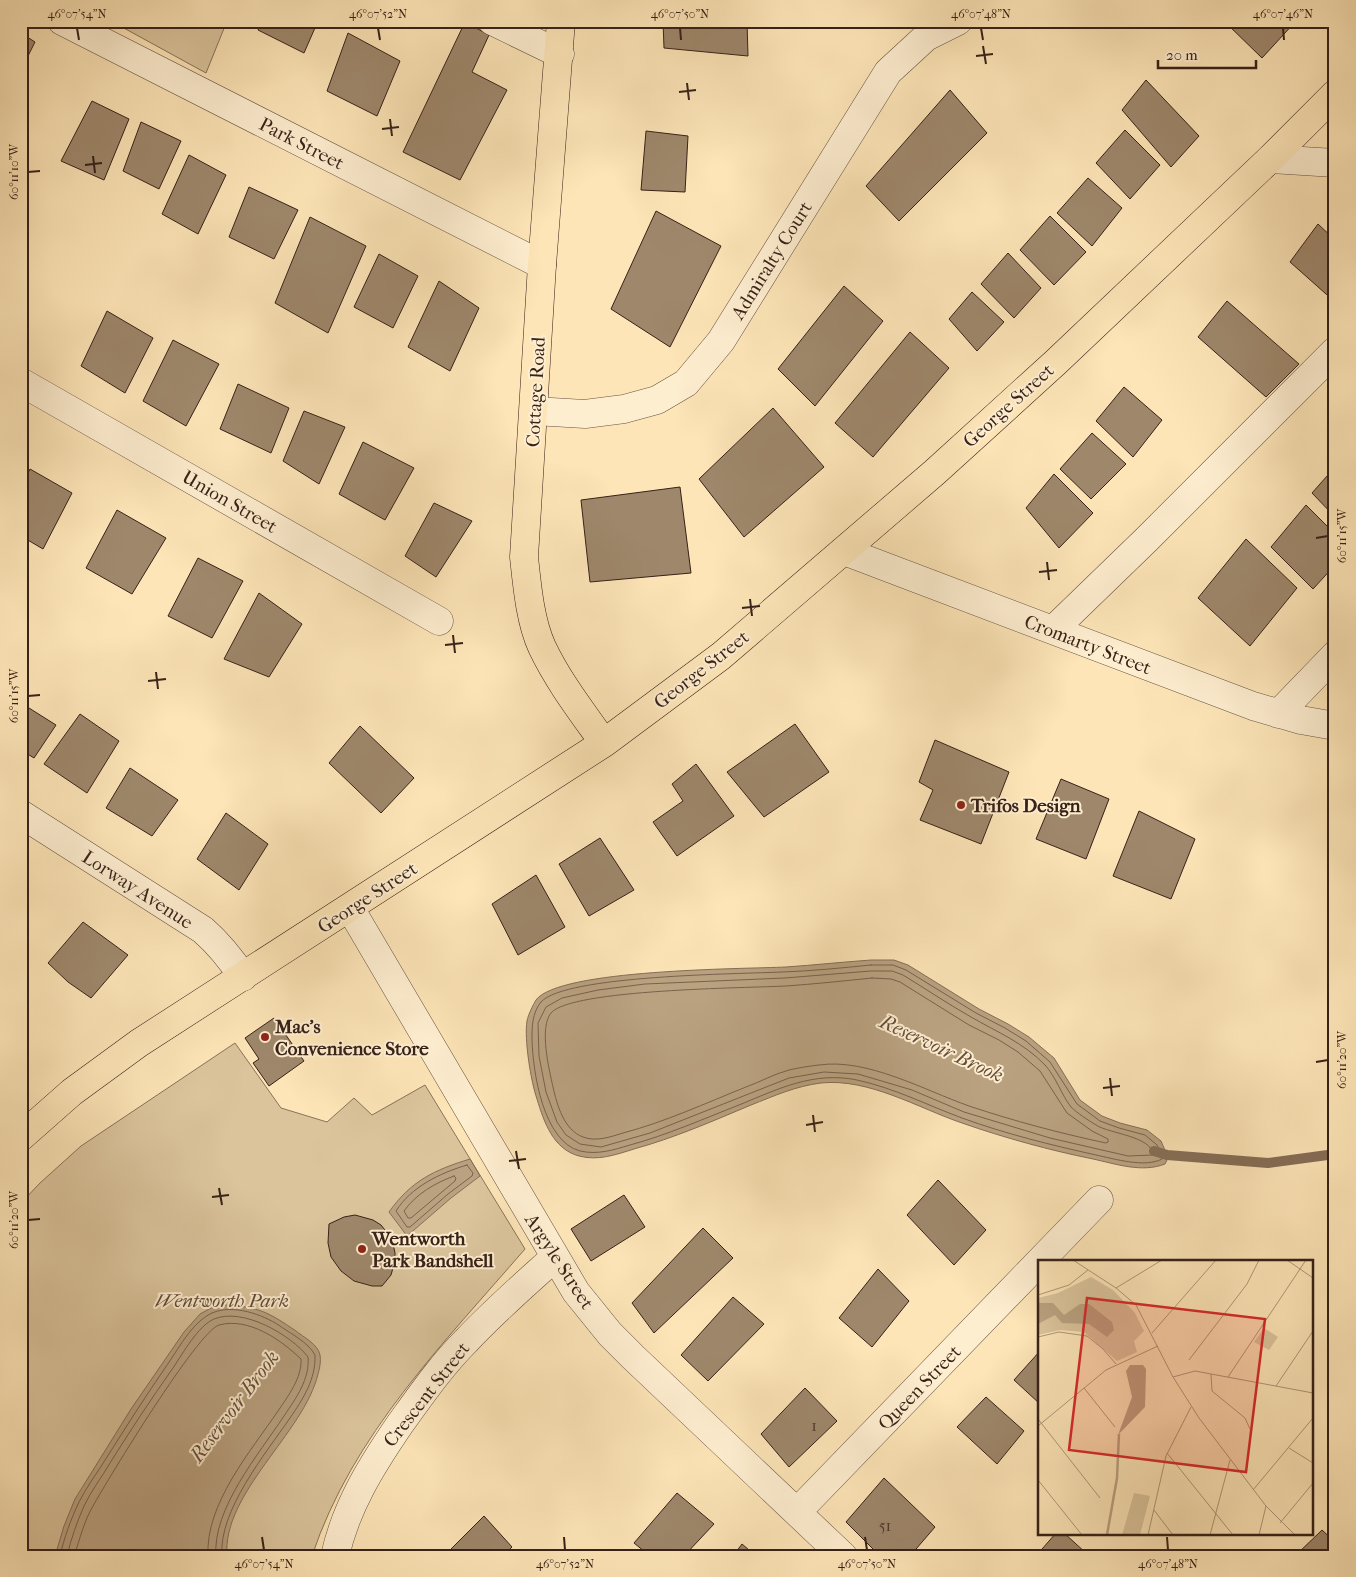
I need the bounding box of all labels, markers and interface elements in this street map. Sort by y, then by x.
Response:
text: 46°07'54"N [48,7,106,21]
text: 46°07'52"N [349,7,407,21]
text: 46°07'50"N [651,7,709,21]
text: 46°07'48"N [951,7,1011,21]
text: 46°07'46"N [1253,7,1313,21]
scale bar [1158,38,1256,70]
text: 20 m [1166,46,1198,64]
street label: Park Street [256,113,348,175]
text: 60°11'10"W [7,143,21,200]
street label: Admiralty Court [726,197,817,324]
street label: Cottage Road [522,336,550,448]
street label: George Street [959,359,1059,452]
street label: Union Street [178,466,281,538]
text: 60°11'15"W [1335,508,1349,563]
street label: Cromarty Street [1021,611,1154,679]
street label: George Street [650,626,754,714]
text: 60°11'15"W [7,668,21,723]
place label: Trifos Design [970,795,1082,817]
marker: Trifos Design [955,799,967,811]
street label: Lorway Avenue [78,846,197,934]
street label: George Street [314,857,422,938]
water label: Reservoir Brook [875,1009,1007,1087]
place label: Mac's Convenience Store [274,1016,429,1060]
text: 60°11'20"W [1335,1030,1349,1089]
marker: Mac's Convenience Store [259,1031,271,1043]
text: 60°11'20"W [7,1190,21,1249]
street label: Argyle Street [520,1209,598,1314]
place label: Wentworth Park Bandshell [371,1228,494,1272]
marker: Wentworth Park Bandshell [356,1243,368,1255]
inset map [1038,1260,1314,1534]
park label: Wentworth Park [155,1290,289,1312]
street label: Crescent Street [379,1338,475,1451]
street label: Queen Street [874,1341,966,1435]
water label: Reservoir Brook [184,1346,284,1468]
house number: 1 [811,1416,817,1435]
house number: 51 [879,1516,891,1535]
text: 46°07'54"N [235,1557,293,1571]
text: 46°07'52"N [536,1557,594,1571]
text: 46°07'50"N [838,1557,896,1571]
text: 46°07'48"N [1138,1557,1198,1571]

